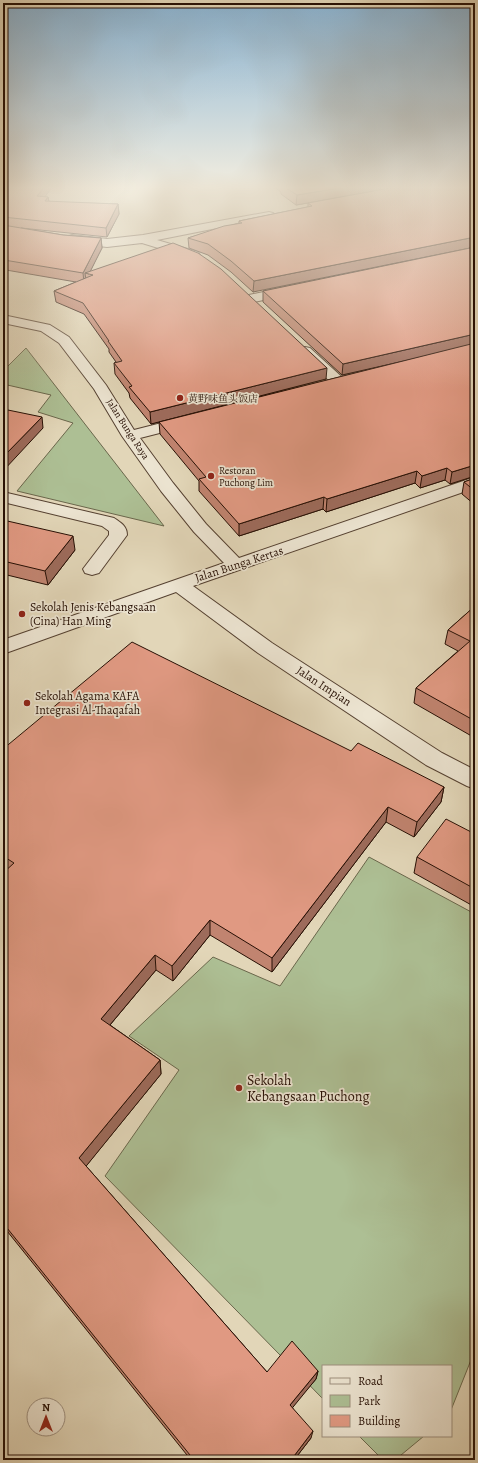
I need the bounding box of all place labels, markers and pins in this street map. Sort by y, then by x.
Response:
place label: 黄野味鱼头饭店 [188,392,258,405]
marker: 黄野味鱼头饭店 [175,393,185,403]
place label: Restoran Puchong Lim [219,464,274,489]
marker: Restoran Puchong Lim [206,471,216,481]
place label: Sekolah Jenis Kebangsaan (Cina) Han Ming [30,599,156,629]
marker: Sekolah Jenis Kebangsaan (Cina) Han Ming [17,609,27,619]
place label: Sekolah Agama KAFA Integrasi Al-Thaqafah [35,688,141,718]
marker: Sekolah Agama KAFA Integrasi Al-Thaqafah [22,698,32,708]
place label: Sekolah Kebangsaan Puchong [247,1071,369,1106]
marker: Sekolah Kebangsaan Puchong [234,1083,244,1093]

